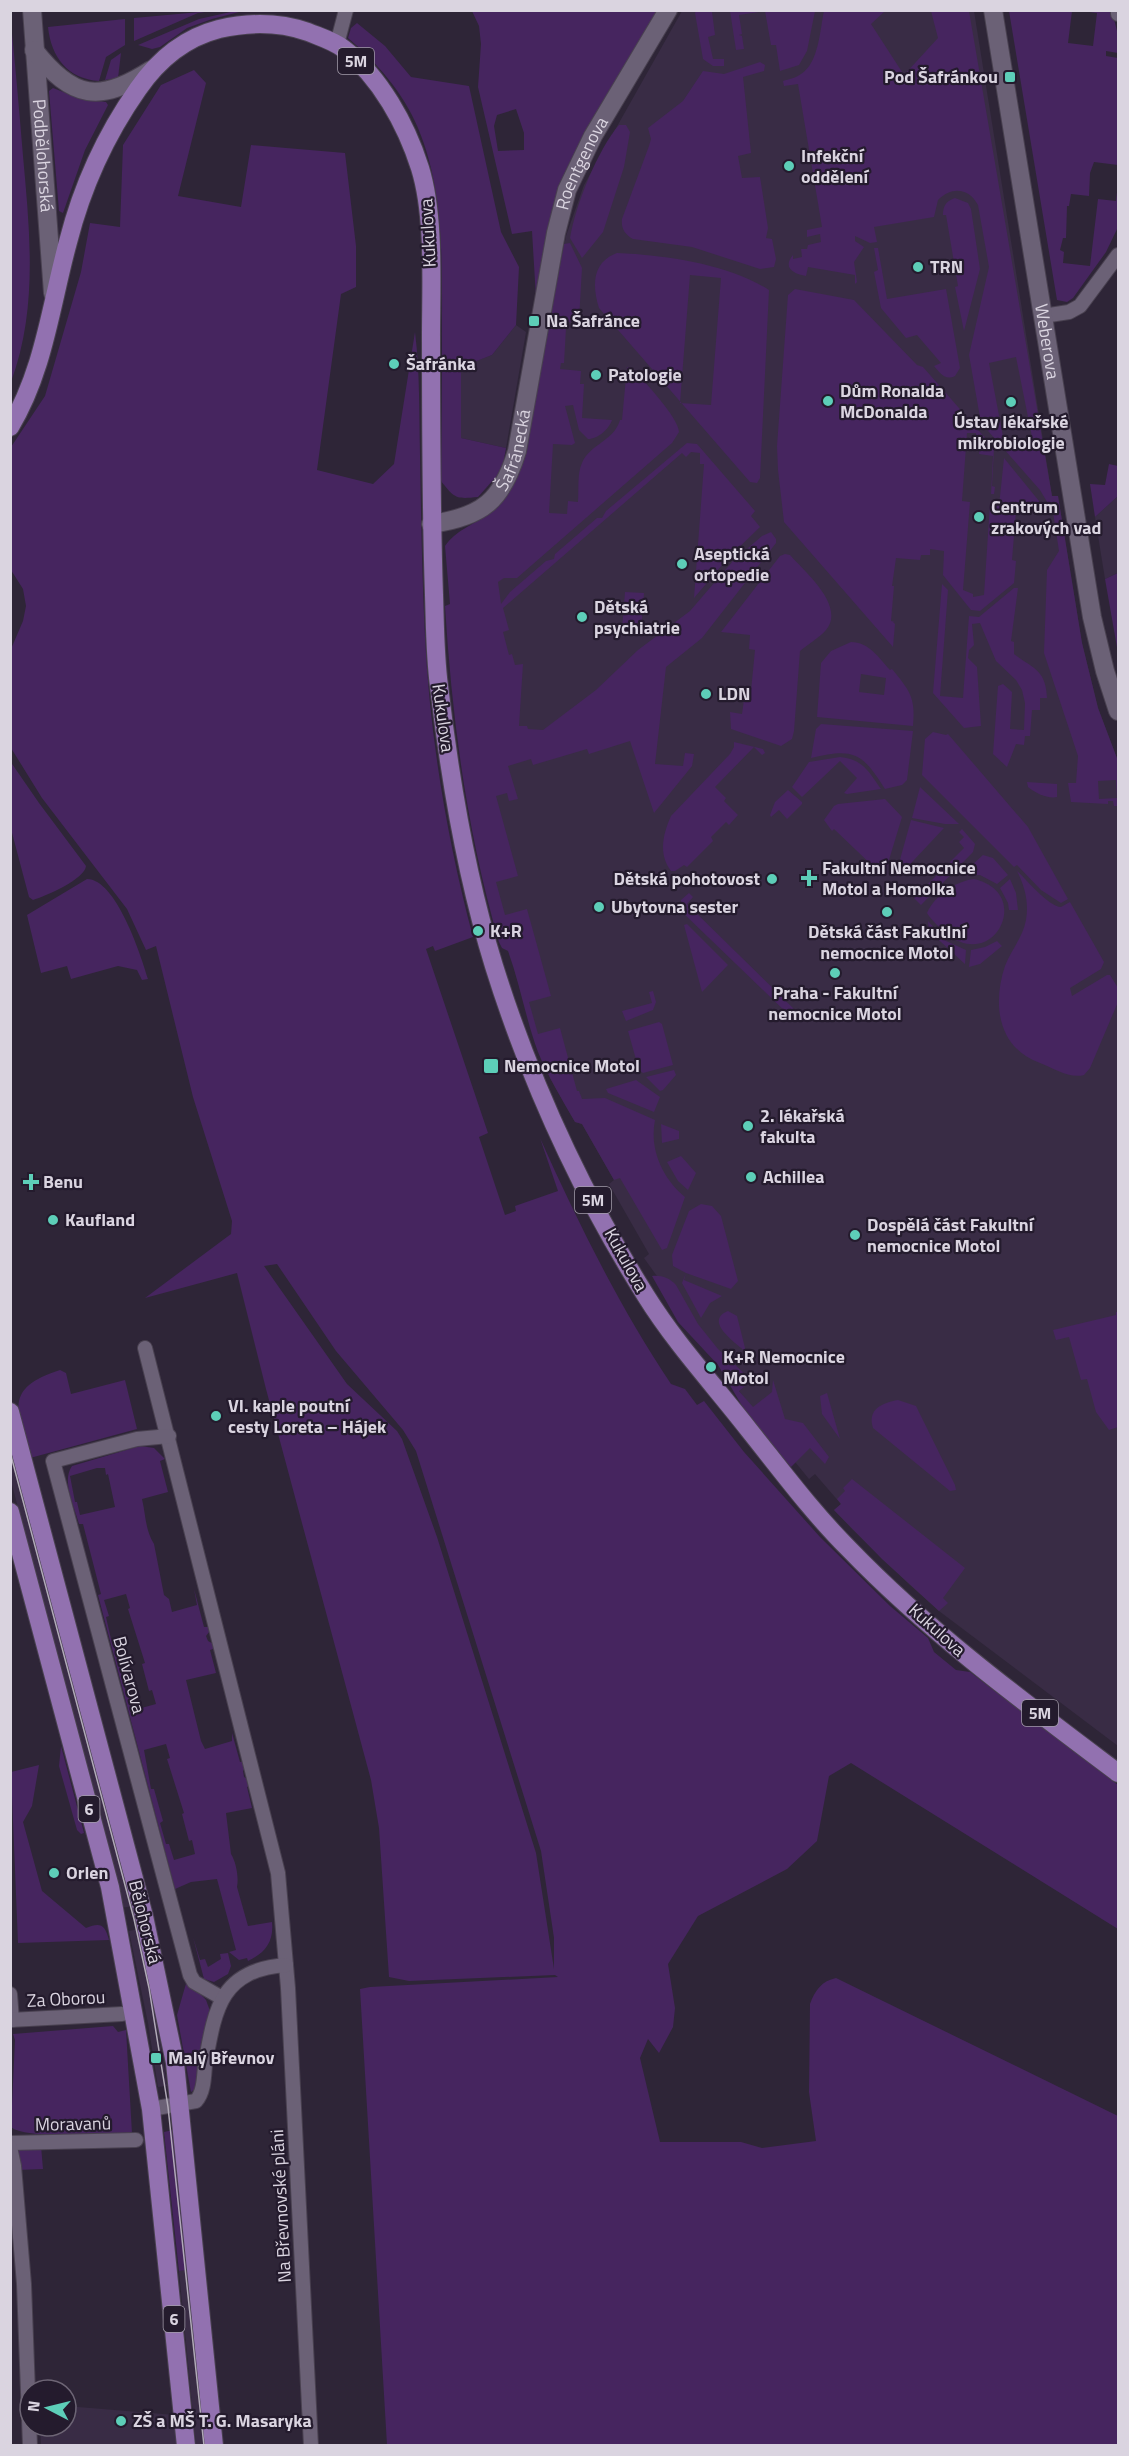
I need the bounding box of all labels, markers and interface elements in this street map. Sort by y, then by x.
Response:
road number: 5M [338,48,374,74]
place label: Pod Šafránkou [884,63,998,90]
marker: Pod Šafránkou [1003,70,1017,84]
street label: Podbělohorská [26,98,61,213]
street label: Roentgenova [548,111,615,213]
place label: Infekční oddělení [801,142,870,190]
marker: Infekční oddělení [782,159,796,173]
street label: Kukulova [412,198,443,268]
place label: TRN [930,253,963,280]
marker: TRN [911,260,925,274]
street label: Weberova [1028,302,1067,381]
place label: Na Šafránce [546,307,640,334]
marker: Na Šafránce [527,314,541,328]
place label: Šafránka [406,350,476,377]
marker: Šafránka [387,357,401,371]
place label: Patologie [608,361,682,388]
marker: Patologie [589,368,603,382]
place label: Dům Ronalda McDonalda [840,377,944,425]
marker: Dům Ronalda McDonalda [821,394,835,408]
marker: Ústav lékařské mikrobiologie [1004,395,1018,409]
street label: Šafránecká [488,407,537,496]
place label: Ústav lékařské mikrobiologie [954,408,1068,456]
place label: Centrum zrakových vad [991,493,1101,541]
marker: Centrum zrakových vad [972,510,986,524]
place label: Aseptická ortopedie [694,540,770,588]
marker: Aseptická ortopedie [675,557,689,571]
place label: Dětská psychiatrie [594,593,680,641]
marker: Dětská psychiatrie [575,610,589,624]
place label: LDN [718,680,750,707]
street label: Kukulova [425,682,462,754]
marker: LDN [699,687,713,701]
place label: Fakultní Nemocnice Motol a Homolka [822,854,976,902]
place label: Dětská pohotovost [613,865,760,892]
marker: Fakultní Nemocnice Motol a Homolka [800,869,818,887]
marker: Dětská pohotovost [765,872,779,886]
place label: Ubytovna sester [611,893,738,920]
marker: Ubytovna sester [592,900,606,914]
marker: Dětská část Fakutlní nemocnice Motol [880,905,894,919]
place label: K+R [490,917,522,944]
place label: Dětská část Fakutlní nemocnice Motol [808,918,967,966]
marker: K+R [471,924,485,938]
marker: Praha - Fakultní nemocnice Motol [828,966,842,980]
place label: Praha - Fakultní nemocnice Motol [768,979,902,1027]
place label: Nemocnice Motol [504,1052,640,1079]
marker: Nemocnice Motol [482,1057,500,1075]
place label: 2. lékařská fakulta [760,1102,845,1150]
marker: 2. lékařská fakulta [741,1119,755,1133]
place label: Achillea [763,1163,824,1190]
place label: Benu [43,1168,83,1195]
marker: Achillea [744,1170,758,1184]
marker: Benu [24,1175,38,1189]
road number: 5M [575,1187,611,1213]
place label: Kaufland [65,1206,135,1233]
place label: Dospělá část Fakultní nemocnice Motol [867,1211,1035,1259]
marker: Kaufland [46,1213,60,1227]
street label: Kukulova [598,1223,655,1296]
marker: Dospělá část Fakultní nemocnice Motol [848,1228,862,1242]
place label: K+R Nemocnice Motol [723,1343,845,1391]
marker: K+R Nemocnice Motol [704,1360,718,1374]
place label: VI. kaple poutní cesty Loreta – Hájek [228,1392,387,1440]
marker: VI. kaple poutní cesty Loreta – Hájek [209,1409,223,1423]
street label: Kukulova [903,1597,972,1663]
street label: Bolívarova [106,1633,153,1717]
road number: 5M [1022,1700,1058,1726]
road number: 6 [78,1796,100,1822]
place label: Orlen [66,1859,108,1886]
marker: Orlen [47,1866,61,1880]
street label: Bělohorská [122,1877,169,1966]
street label: Za Oborou [26,1983,106,2014]
place label: Malý Břevnov [168,2044,275,2071]
marker: Malý Břevnov [149,2051,163,2065]
street label: Moravanů [35,2109,111,2138]
street label: Na Břevnovské pláni [263,2129,298,2283]
road number: 6 [164,2306,184,2332]
north arrow [18,2378,78,2438]
text: N [21,2399,46,2413]
place label: ZŠ a MŠ T. G. Masaryka [133,2407,312,2434]
marker: ZŠ a MŠ T. G. Masaryka [114,2414,128,2428]

